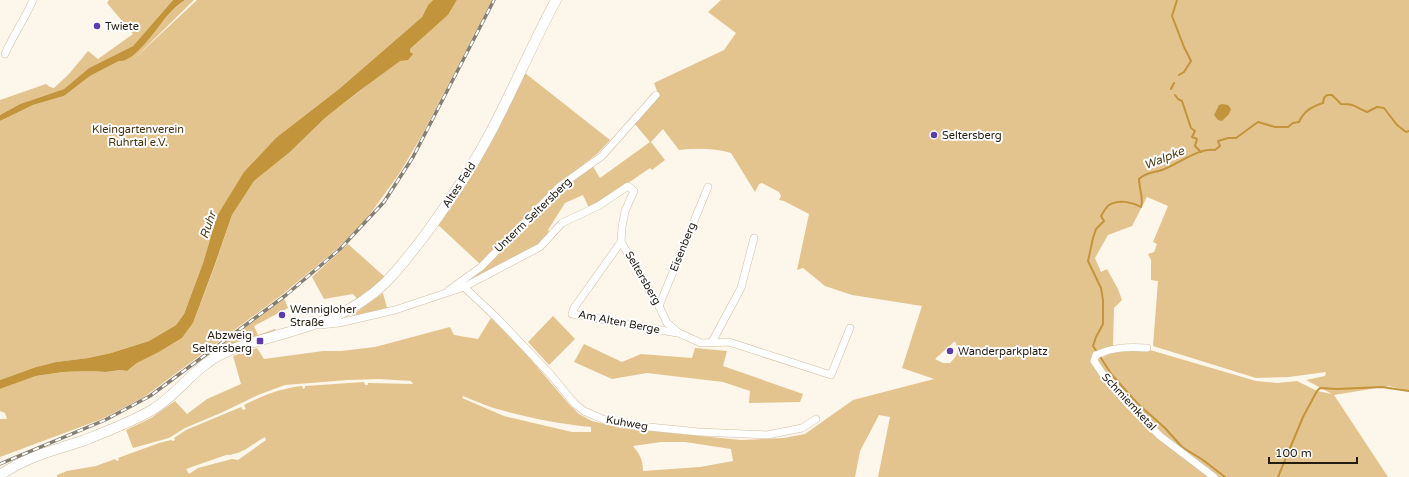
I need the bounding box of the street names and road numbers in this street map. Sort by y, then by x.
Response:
street label: Altes Feld [440,160,479,210]
street label: Unterm Seltersberg [492,175,574,255]
street label: Eisenberg [667,220,699,274]
street label: Seltersberg [622,249,664,307]
street label: Am Alten Berge [577,308,661,336]
street label: Schmiemketal [1099,371,1159,433]
street label: Kuhweg [605,413,649,433]

